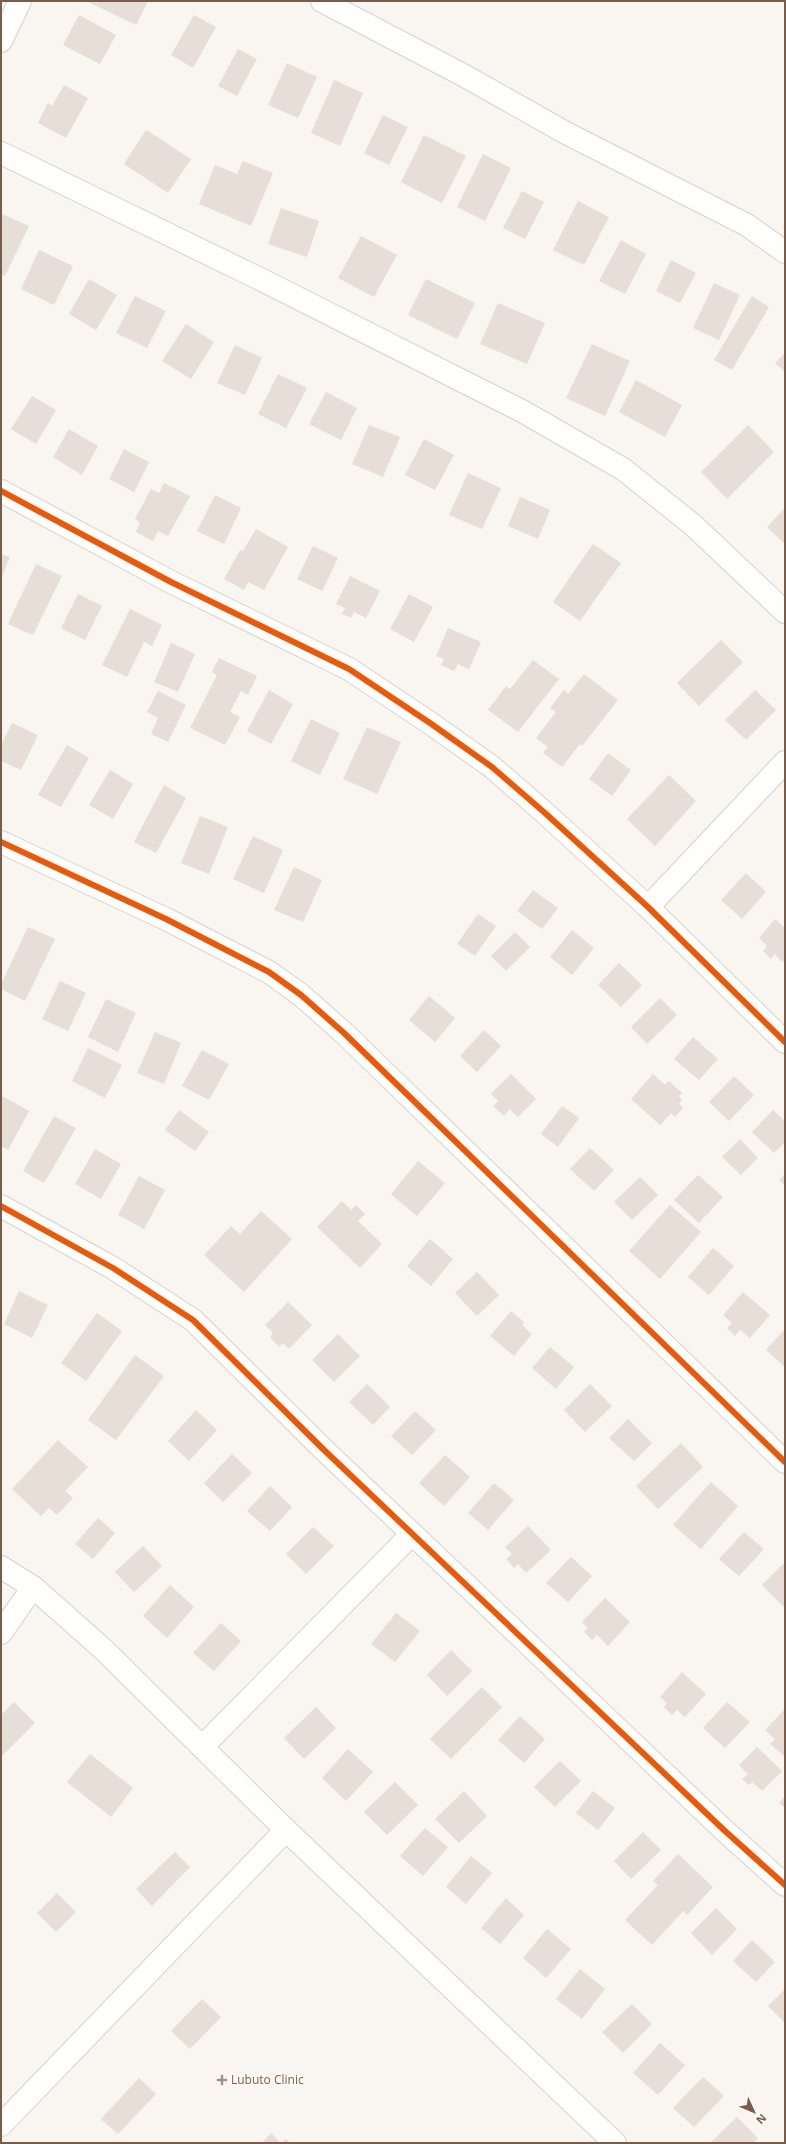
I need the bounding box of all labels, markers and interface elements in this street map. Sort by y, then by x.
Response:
place label: Lubuto Clinic [231,2071,304,2088]
marker: Lubuto Clinic [216,2074,228,2086]
north arrow [734,2092,774,2132]
text: N [753,2111,770,2128]

